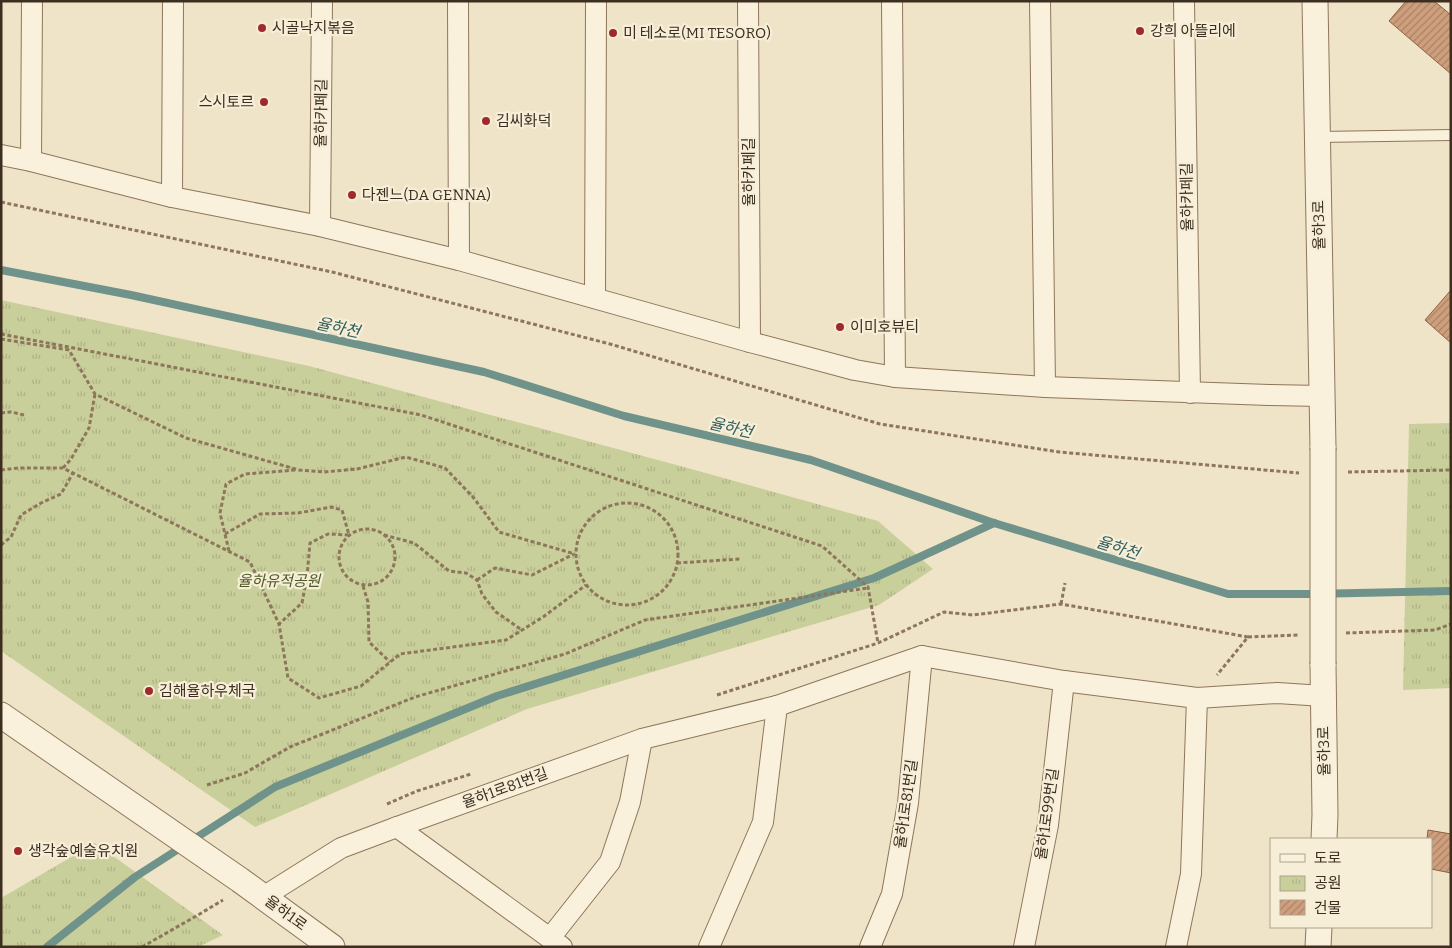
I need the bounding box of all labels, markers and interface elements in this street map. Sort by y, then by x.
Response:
place label: 시골낙지볶음 [272,19,355,37]
marker: 시골낙지볶음 [256,22,268,34]
place label: 강희 아뜰리에 [1150,22,1236,40]
place label: 미 테소로(MI TESORO) [623,24,771,42]
marker: 강희 아뜰리에 [1134,25,1146,37]
marker: 미 테소로(MI TESORO) [607,27,619,39]
street label: 율하카페길 [311,78,331,148]
place label: 스시토르 [199,93,254,111]
marker: 스시토르 [258,96,270,108]
place label: 김씨화덕 [496,112,551,130]
marker: 김씨화덕 [480,115,492,127]
street label: 율하카페길 [740,137,758,207]
street label: 율하카페길 [1177,162,1197,232]
place label: 다젠느(DA GENNA) [362,186,491,204]
marker: 다젠느(DA GENNA) [346,189,358,201]
street label: 율하3로 [1310,200,1328,250]
water label: 율하천 [314,314,364,342]
place label: 이미호뷰티 [850,318,919,336]
marker: 이미호뷰티 [834,321,846,333]
water label: 율하천 [707,413,757,442]
water label: 율하천 [1094,532,1144,564]
park label: 율하유적공원 [238,572,322,590]
place label: 김해율하우체국 [159,682,256,700]
marker: 김해율하우체국 [143,685,155,697]
street label: 율하3로 [1315,726,1333,776]
street label: 율하1로81번길 [891,758,921,850]
street label: 율하1로81번길 [460,764,550,812]
street label: 율하1로99번길 [1032,767,1062,861]
legend [1270,838,1432,928]
place label: 생각숲예술유치원 [28,842,138,860]
marker: 생각숲예술유치원 [12,845,24,857]
text: 도로 [1314,849,1342,867]
text: 공원 [1314,874,1342,892]
street label: 율하1로 [261,892,311,934]
text: 건물 [1314,899,1342,917]

